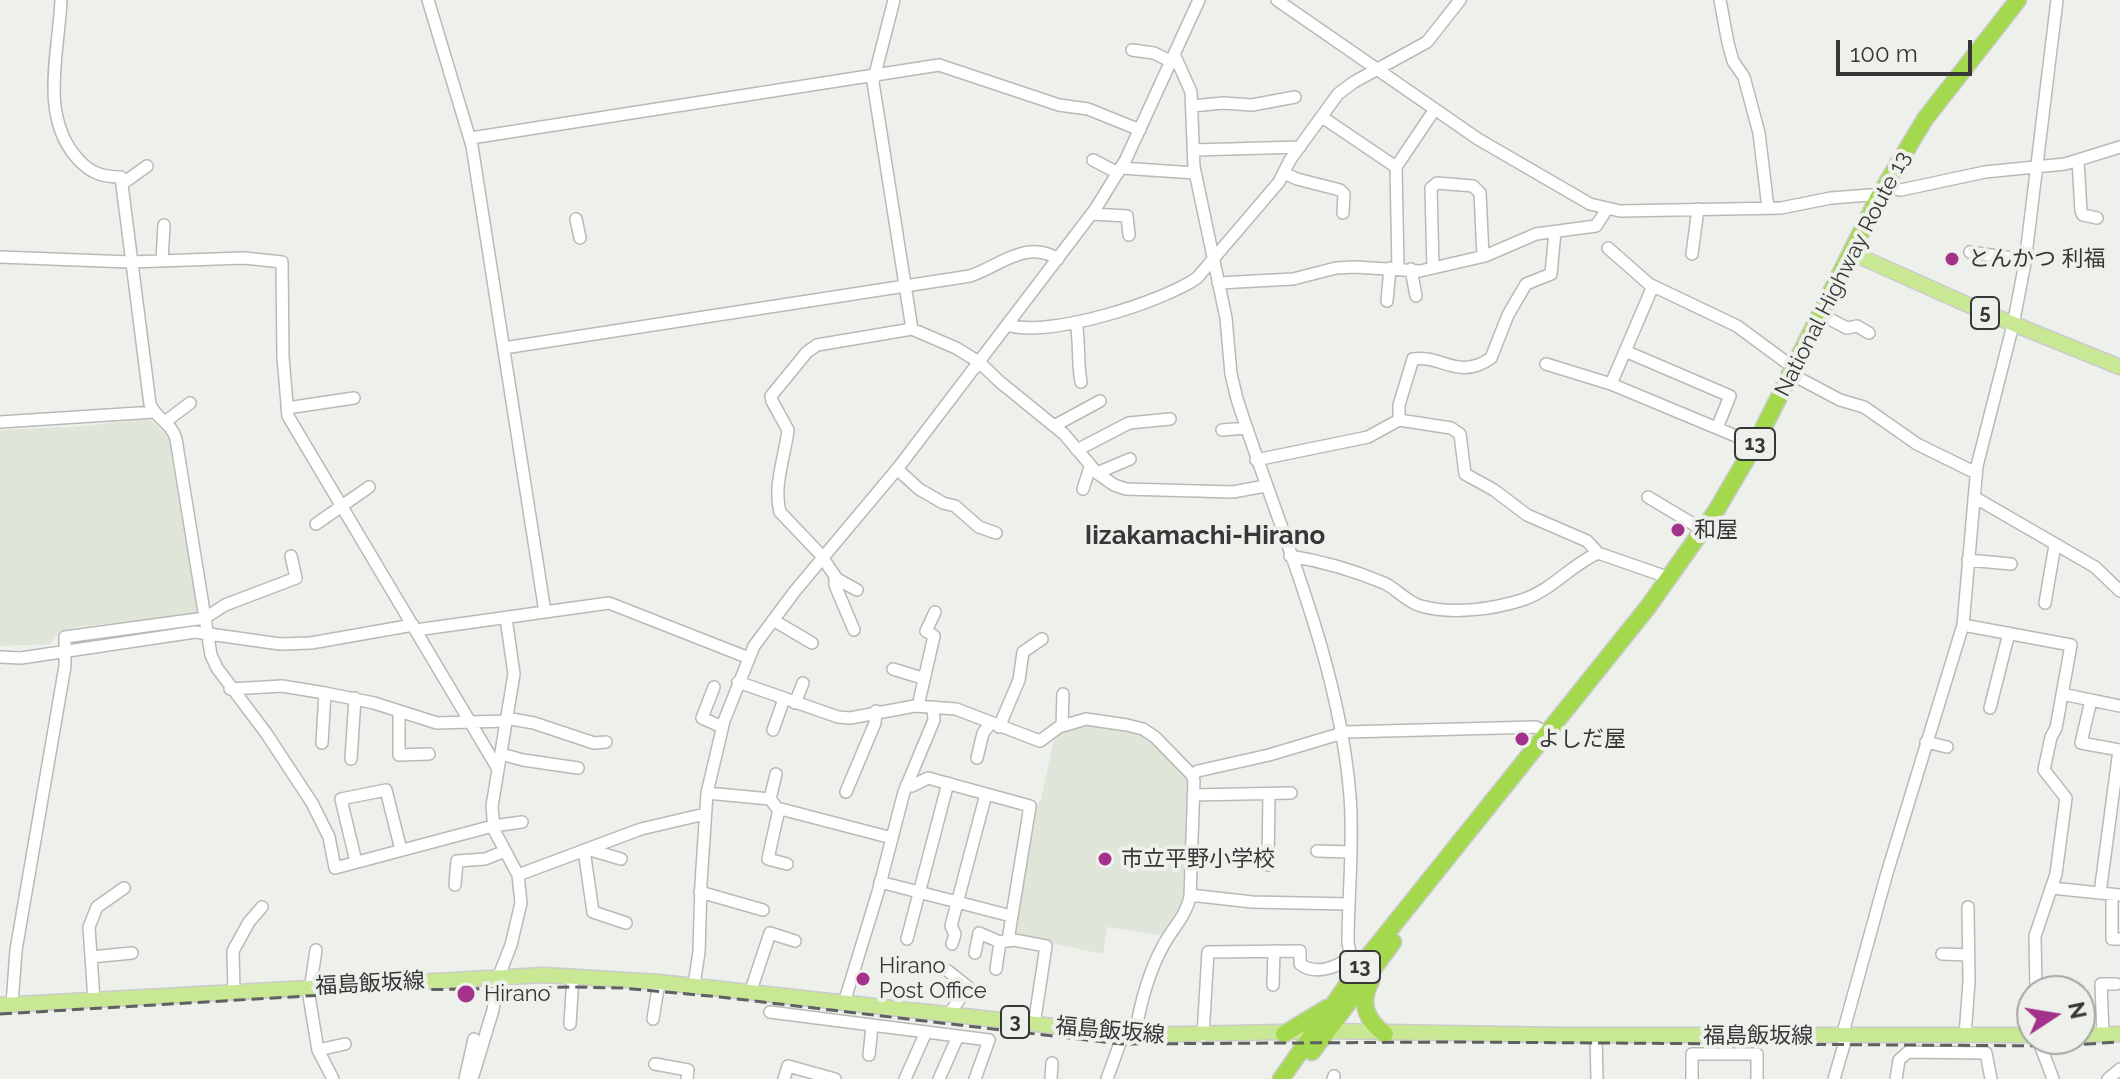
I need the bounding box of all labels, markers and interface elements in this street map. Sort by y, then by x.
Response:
scale bar [1840,24,1976,74]
text: 100 m [1850,39,1918,68]
street label: National Highway Route 13 [1770,147,1916,401]
place label: とんかつ 利福 [1968,246,2106,272]
marker: とんかつ 利福 [1943,250,1961,268]
road number: 5 [1971,297,1999,329]
road number: 13 [1735,428,1775,460]
place label: 和屋 [1694,517,1738,543]
district label: Iizakamachi-Hirano [1085,520,1325,552]
marker: 和屋 [1669,521,1687,539]
place label: よしだ屋 [1538,726,1626,752]
marker: よしだ屋 [1513,730,1531,748]
place label: 市立平野小学校 [1121,846,1275,872]
marker: 市立平野小学校 [1096,850,1114,868]
road number: 13 [1340,951,1380,983]
place label: Hirano Post Office [879,953,987,1004]
street label: 福島飯坂線 [314,968,426,1000]
marker: Hirano Post Office [854,970,872,988]
north arrow [2016,975,2096,1055]
place label: Hirano [484,981,551,1007]
marker: Hirano [455,983,477,1005]
text: N [2063,1000,2092,1021]
road number: 3 [1001,1006,1029,1038]
street label: 福島飯坂線 [1054,1013,1166,1049]
street label: 福島飯坂線 [1703,1023,1813,1049]

